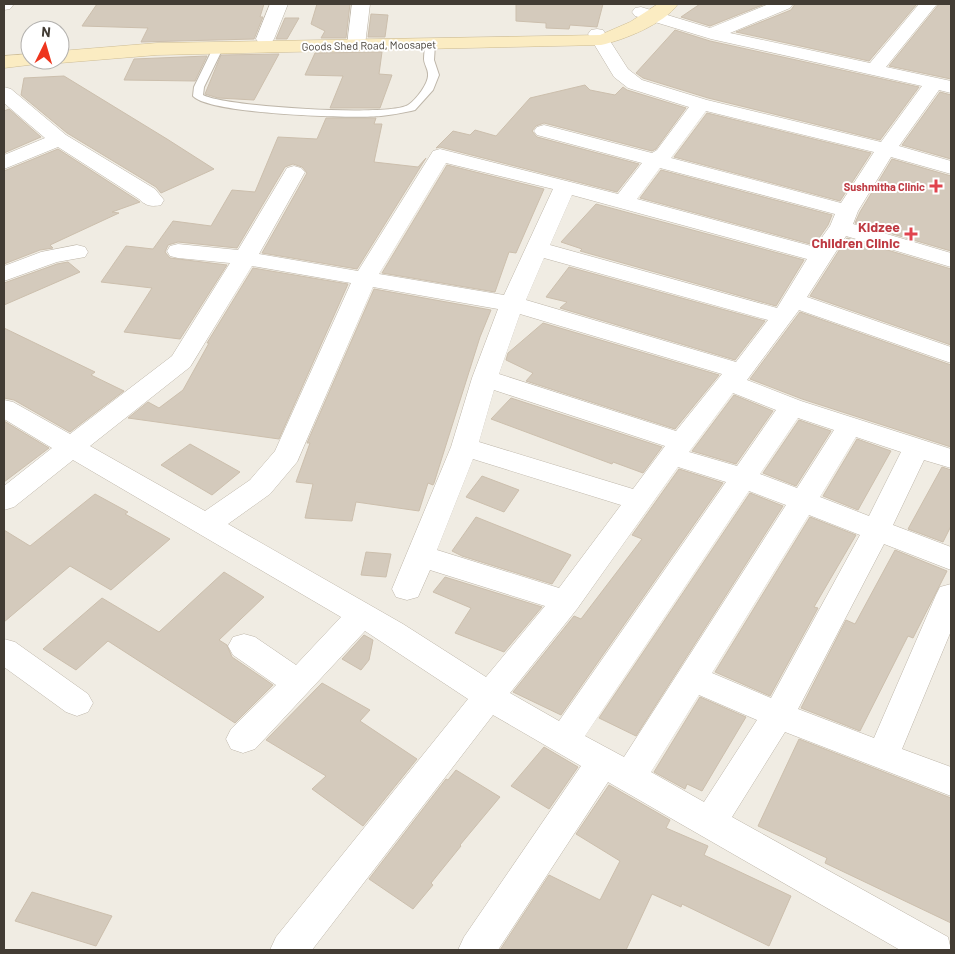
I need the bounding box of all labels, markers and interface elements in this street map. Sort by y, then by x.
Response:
north arrow [20,20,70,70]
text: N [41,23,52,40]
street label: Goods Shed Road, Moosapet [302,37,436,53]
marker: Sushmitha Clinic [929,179,943,193]
place label: Sushmitha Clinic [844,180,925,193]
place label: Kidzee Children Clinic [811,218,900,251]
marker: Kidzee Children Clinic [904,227,918,241]

